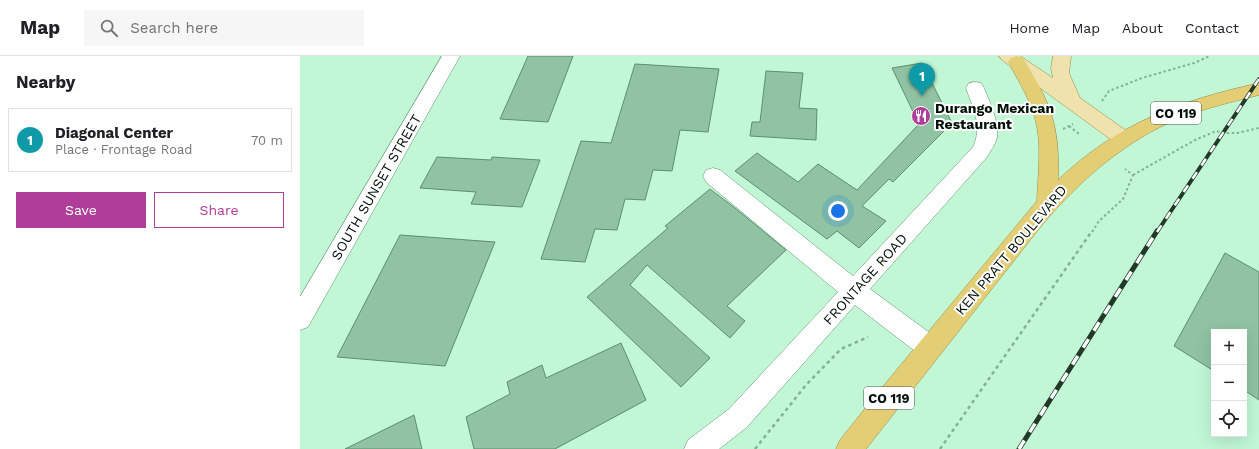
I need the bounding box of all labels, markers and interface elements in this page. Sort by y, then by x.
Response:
search box [84,10,364,46]
text: Map [20,16,60,39]
icon: search [98,17,120,39]
text: Search here [130,19,218,37]
text: Home [1009,20,1049,36]
text: Map [1071,20,1100,36]
text: About [1122,20,1163,36]
text: Contact [1185,20,1239,36]
pin: 1 [909,63,935,96]
text: Nearby [16,72,75,92]
place label: Durango Mexican Restaurant [935,100,1054,132]
road number: CO 119 [1151,102,1201,124]
restaurant icon: Durango Mexican Restaurant [910,105,932,127]
street label: SOUTH SUNSET STREET [328,111,425,263]
text: Diagonal Center [55,124,173,142]
text: 1 [27,133,33,148]
text: 70 m [251,133,283,148]
text: Place · Frontage Road [55,142,193,157]
street label: KEN PRATT BOULEVARD [952,182,1070,318]
button: Save [16,192,146,228]
button: Share [154,192,284,228]
your location [828,201,848,221]
street label: FRONTAGE ROAD [820,230,910,328]
map controls [1211,329,1247,437]
button: + [1211,329,1247,365]
button: − [1211,365,1247,401]
road number: CO 119 [864,387,914,409]
button: locate [1211,401,1247,437]

